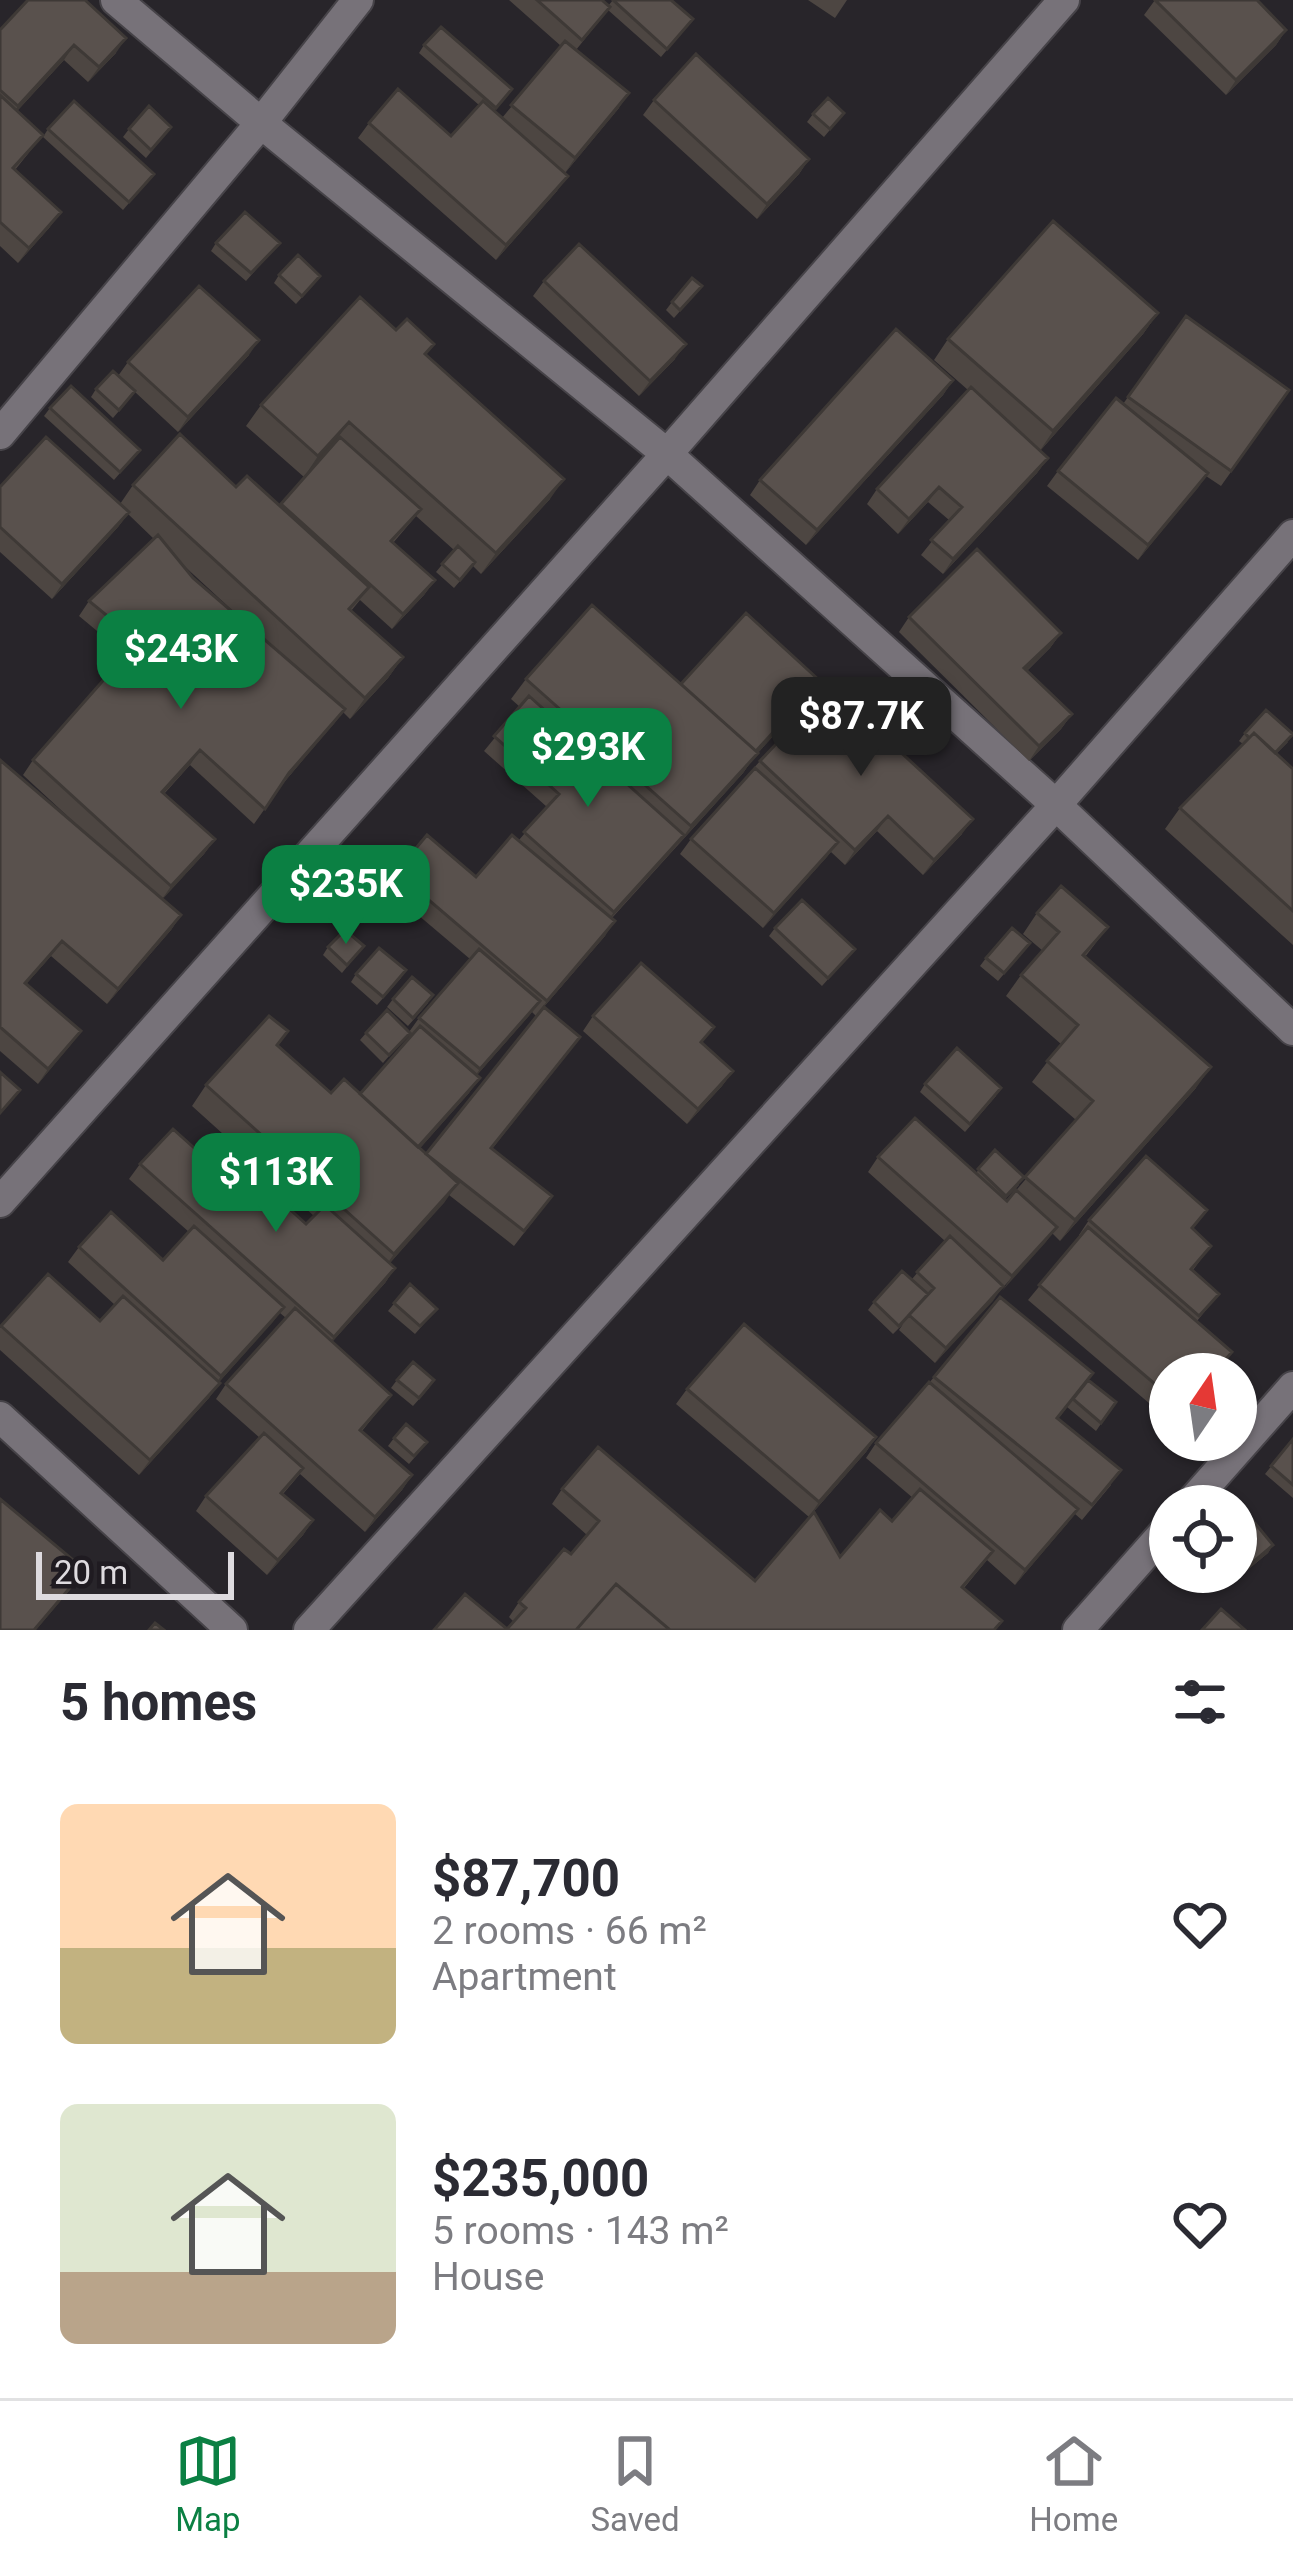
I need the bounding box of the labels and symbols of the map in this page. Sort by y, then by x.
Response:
pin: $243K [97,610,265,712]
pin: $87.7K [763,677,959,779]
pin: $293K [504,708,672,810]
pin: $235K [262,845,430,947]
pin: $113K [192,1133,360,1235]
north arrow [1149,1353,1257,1461]
scale bar [36,1546,234,1599]

